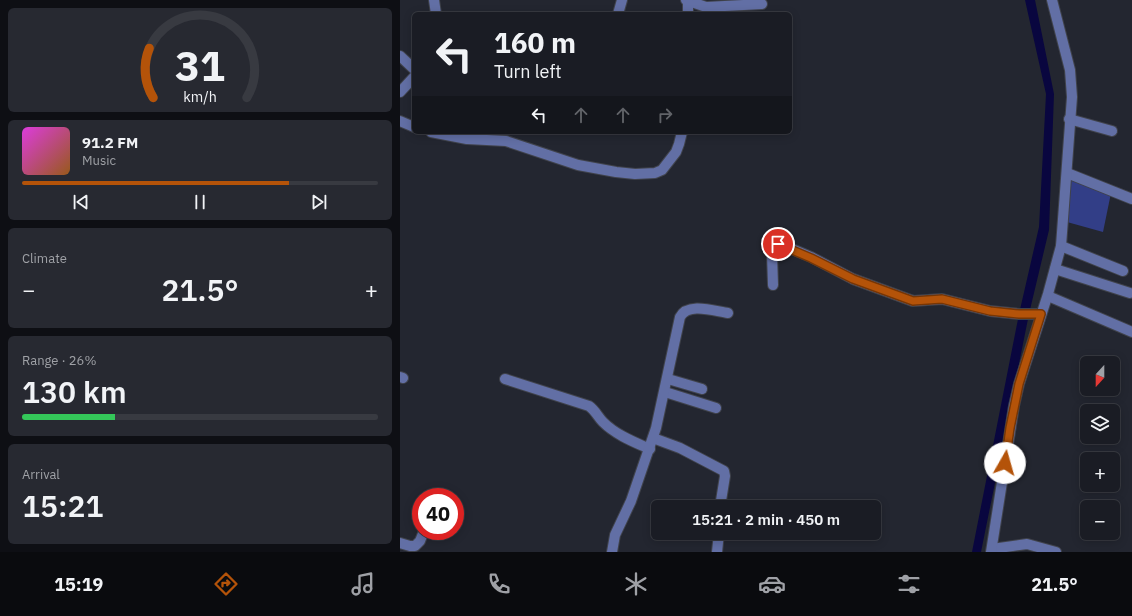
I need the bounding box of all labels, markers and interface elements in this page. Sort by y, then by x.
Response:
text: 160 m [494,24,576,61]
icon: left [428,28,480,80]
text: 31 [175,38,225,92]
text: Turn left [494,60,562,83]
text: km/h [183,87,217,106]
icon: left [528,104,550,126]
icon: ahead [570,104,592,126]
icon: ahead [612,104,634,126]
icon: right [654,104,676,126]
text: 91.2 FM [82,133,138,152]
text: Music [82,152,116,169]
icon: previous [70,191,92,213]
icon: pause [189,191,211,213]
icon: next [308,191,330,213]
pin [761,227,795,261]
icon: arrive [767,233,789,255]
text: Climate [22,250,67,267]
text: 21.5° [161,270,239,309]
text: − [22,275,35,304]
text: + [365,275,378,304]
text: Range · 26% [22,352,96,369]
north arrow [1080,356,1120,396]
map controls [1080,356,1120,540]
text: 130 km [22,372,127,411]
button: layers [1080,404,1120,444]
position arrow [984,442,1026,484]
button: + [1080,452,1120,492]
text: Arrival [22,466,60,483]
text: 15:21 [22,486,104,525]
speed limit sign: 40 [412,488,464,540]
button: − [1080,500,1120,540]
text: 15:21 · 2 min · 450 m [692,510,840,529]
icon: directions [212,570,240,598]
icon: music [349,570,377,598]
icon: phone [485,570,513,598]
icon: climate [622,570,650,598]
icon: car [758,570,786,598]
icon: filters [895,570,923,598]
text: 15:19 [54,573,103,596]
text: 21.5° [1031,573,1078,596]

